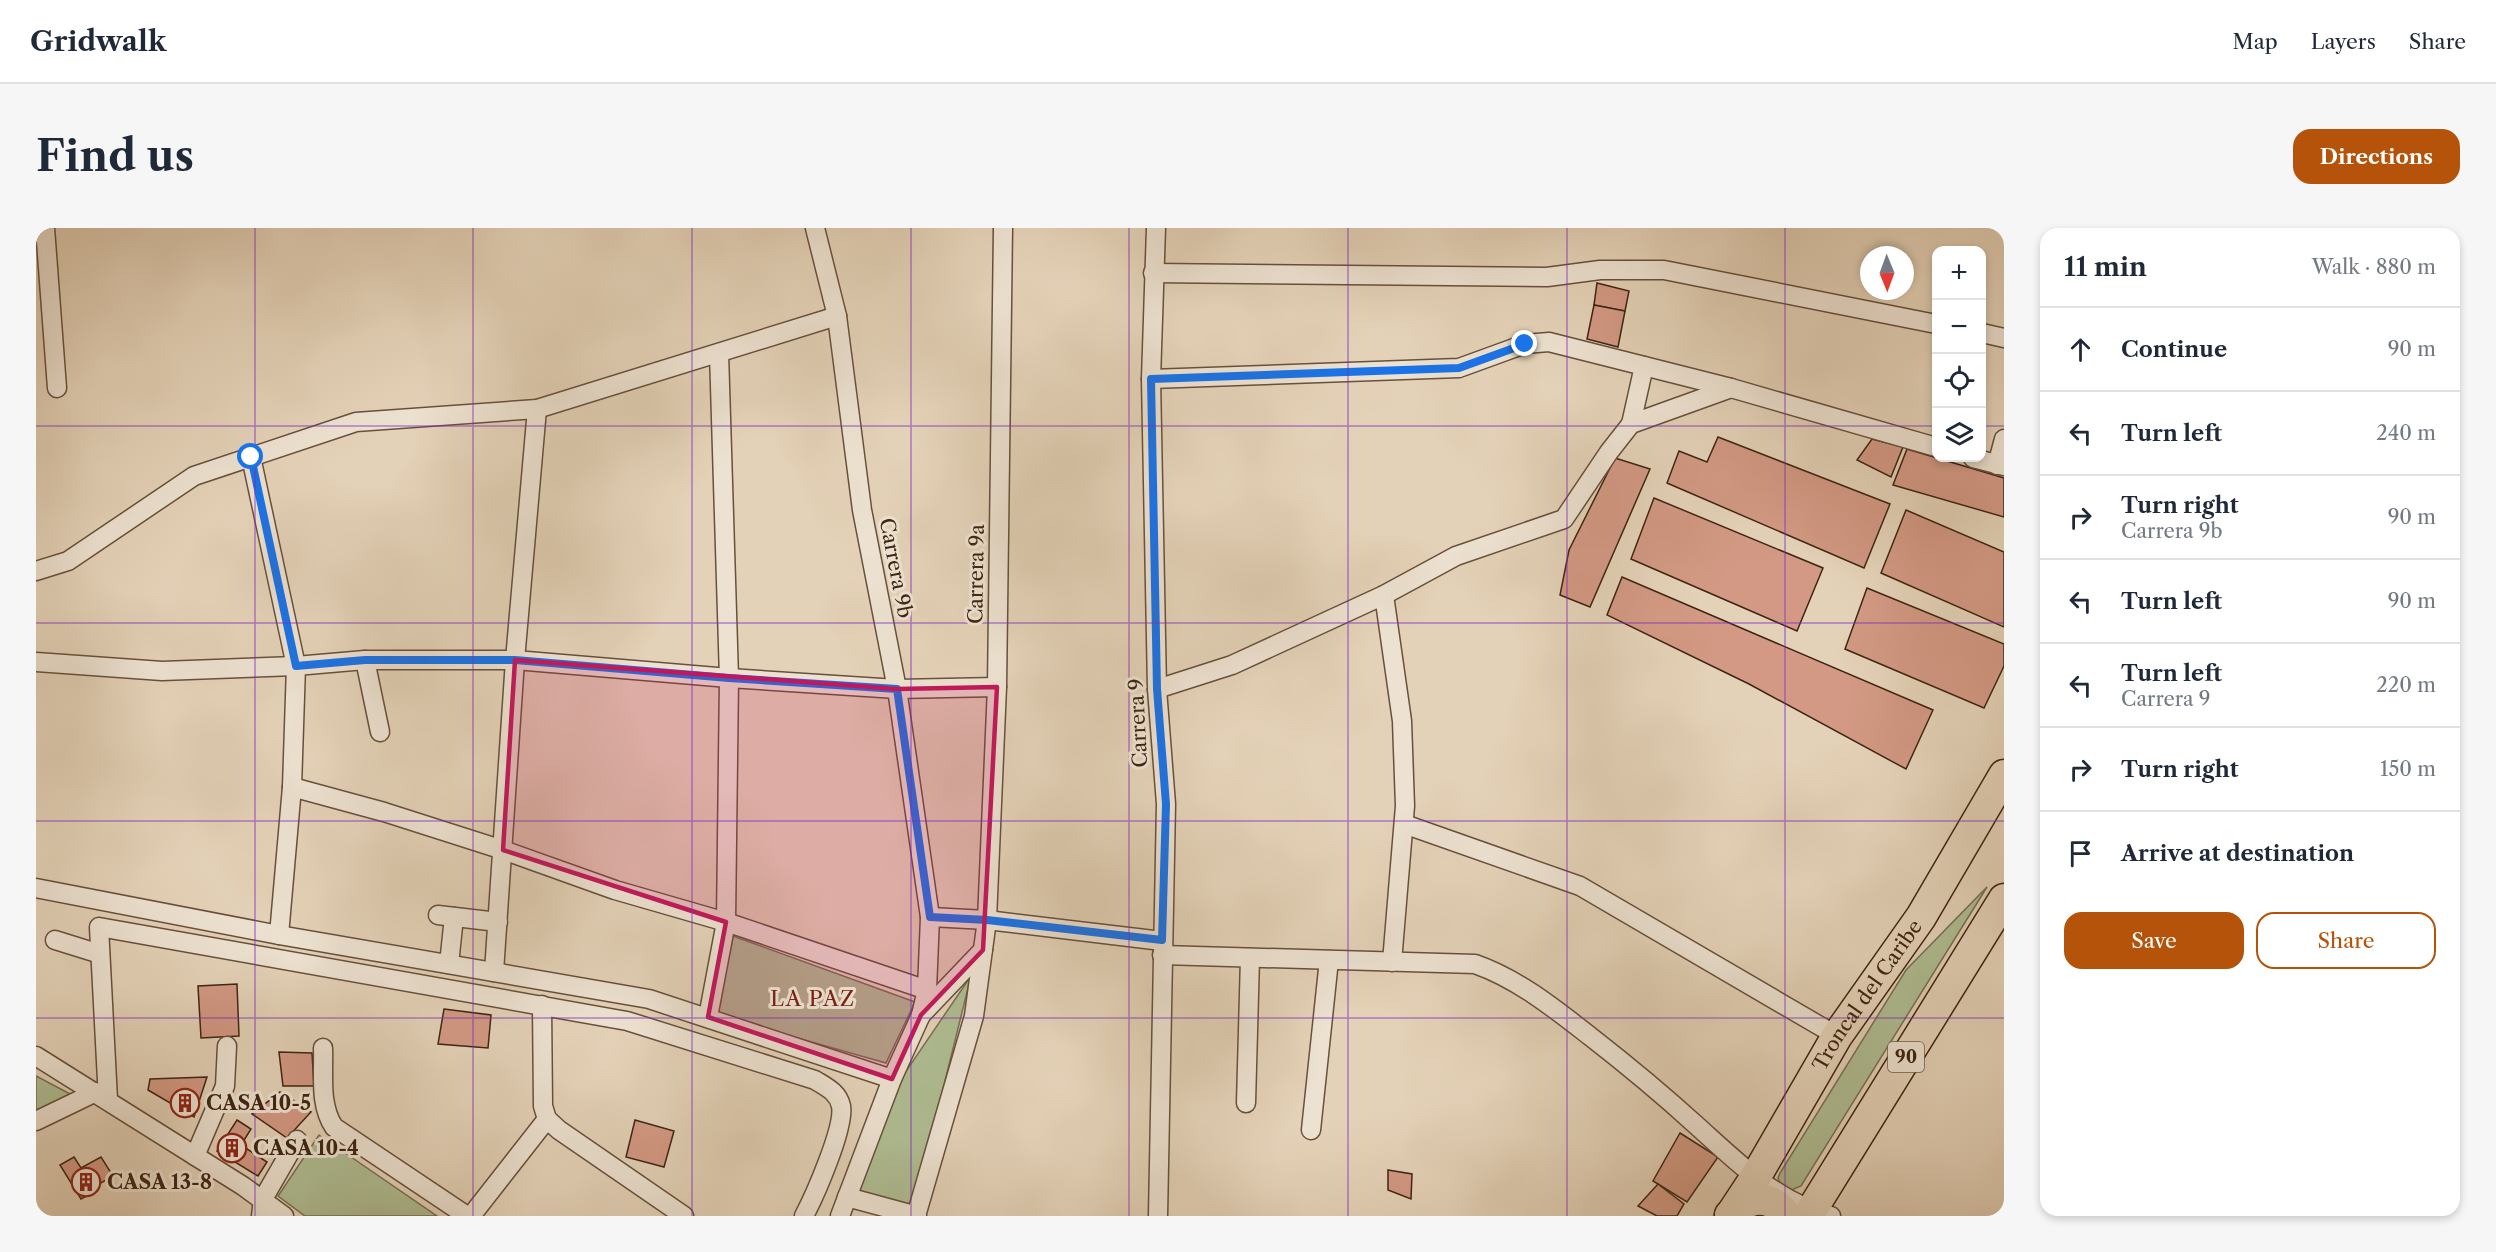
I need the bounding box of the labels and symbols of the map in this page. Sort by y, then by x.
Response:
north arrow [1860,246,1914,300]
route end [1511,330,1537,356]
route start [237,443,263,469]
street label: Carrera 9b [875,516,917,620]
street label: Carrera 9a [963,523,989,624]
street label: Carrera 9 [1124,678,1152,768]
street label: Troncal del Caribe [1807,915,1927,1075]
district label: LA PAZ [770,986,856,1011]
road number: 90 [1888,1042,1924,1072]
building icon: CASA 10-5 [169,1087,201,1119]
place label: CASA 10-5 [206,1091,311,1115]
building icon: CASA 10-4 [216,1132,248,1164]
place label: CASA 10-4 [253,1136,359,1160]
building icon: CASA 13-8 [70,1166,102,1198]
place label: CASA 13-8 [107,1170,212,1194]

